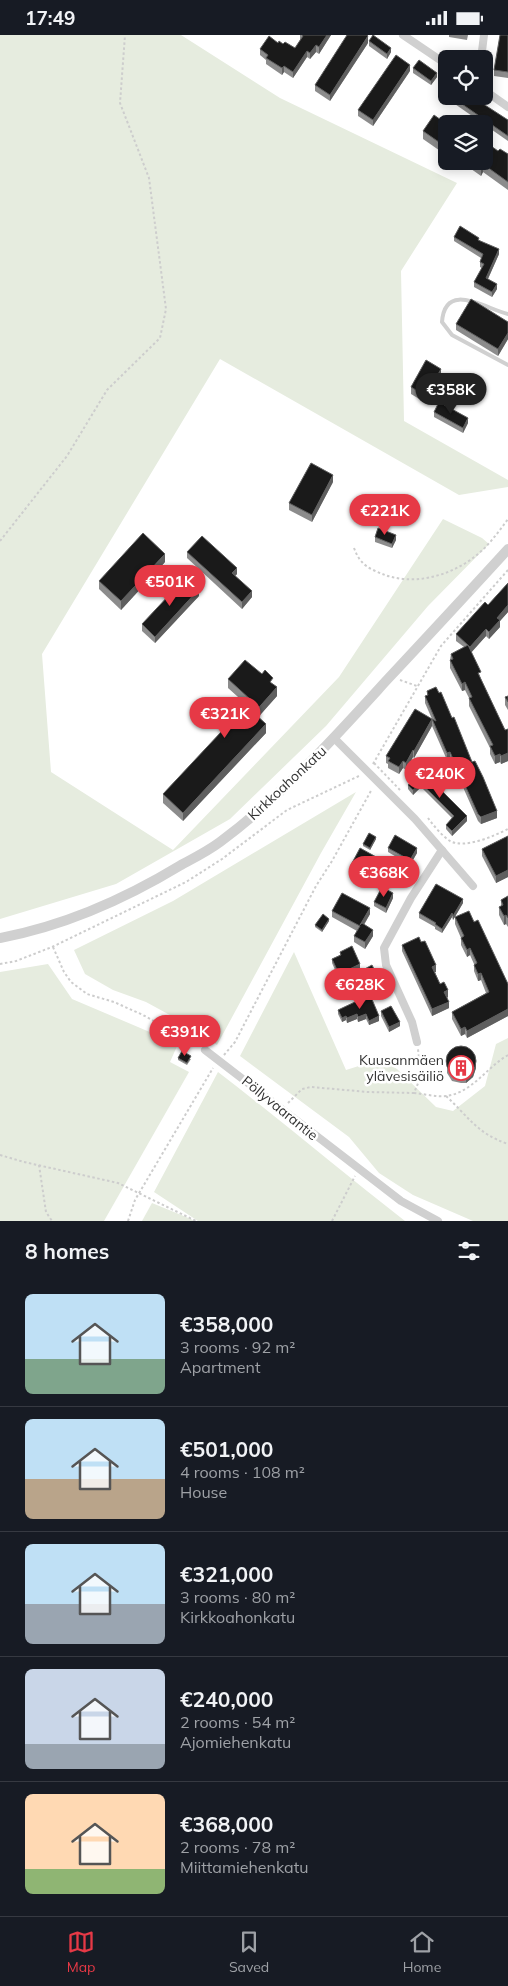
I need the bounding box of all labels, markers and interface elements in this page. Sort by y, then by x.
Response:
text: 17:49 [25,6,75,30]
map controls [438,50,493,170]
button: locate [438,50,493,105]
button: layers [438,115,493,170]
pin: €358K [416,373,486,415]
text: €358K [426,379,476,399]
pin: €221K [350,493,420,536]
text: €221K [360,500,410,520]
pin: €501K [135,565,205,607]
text: €501K [145,571,195,591]
pin: €321K [190,697,260,739]
text: €321K [200,703,250,723]
street label: Kirkkoahonkatu [244,742,330,824]
pin: €240K [405,757,475,799]
text: €240K [415,763,465,783]
pin: €368K [349,855,419,898]
text: €368K [359,862,409,882]
pin: €628K [325,967,395,1010]
text: €628K [335,974,385,994]
pin: €391K [150,1015,220,1057]
text: €391K [160,1021,210,1041]
place label: Kuusanmäen ylävesisäiliö [359,1051,444,1085]
building icon: Kuusanmäen ylävesisäiliö [448,1055,474,1081]
street label: Pöllyvaarantie [238,1072,322,1144]
icon: filters [455,1237,483,1265]
text: 8 homes [25,1238,109,1264]
text: €358,000 [180,1311,273,1337]
icon: home [65,1314,125,1374]
text: 3 rooms · 92 m² [180,1337,295,1357]
text: Apartment [180,1357,261,1377]
text: €501,000 [180,1436,273,1462]
icon: home [65,1439,125,1499]
text: 4 rooms · 108 m² [180,1462,305,1482]
text: House [180,1482,227,1502]
text: €321,000 [180,1561,273,1587]
icon: home [65,1564,125,1624]
text: 3 rooms · 80 m² [180,1587,295,1607]
text: Kirkkoahonkatu [180,1607,295,1627]
text: €240,000 [180,1686,273,1712]
icon: home [65,1689,125,1749]
text: 2 rooms · 54 m² [180,1712,295,1732]
text: Ajomiehenkatu [180,1732,291,1752]
text: €368,000 [180,1811,273,1837]
icon: home [65,1814,125,1874]
text: 2 rooms · 78 m² [180,1837,295,1857]
text: Miittamiehenkatu [180,1857,309,1877]
tab: Map [67,1928,96,1976]
tab: Saved [229,1928,269,1976]
tab: Home [403,1928,441,1976]

